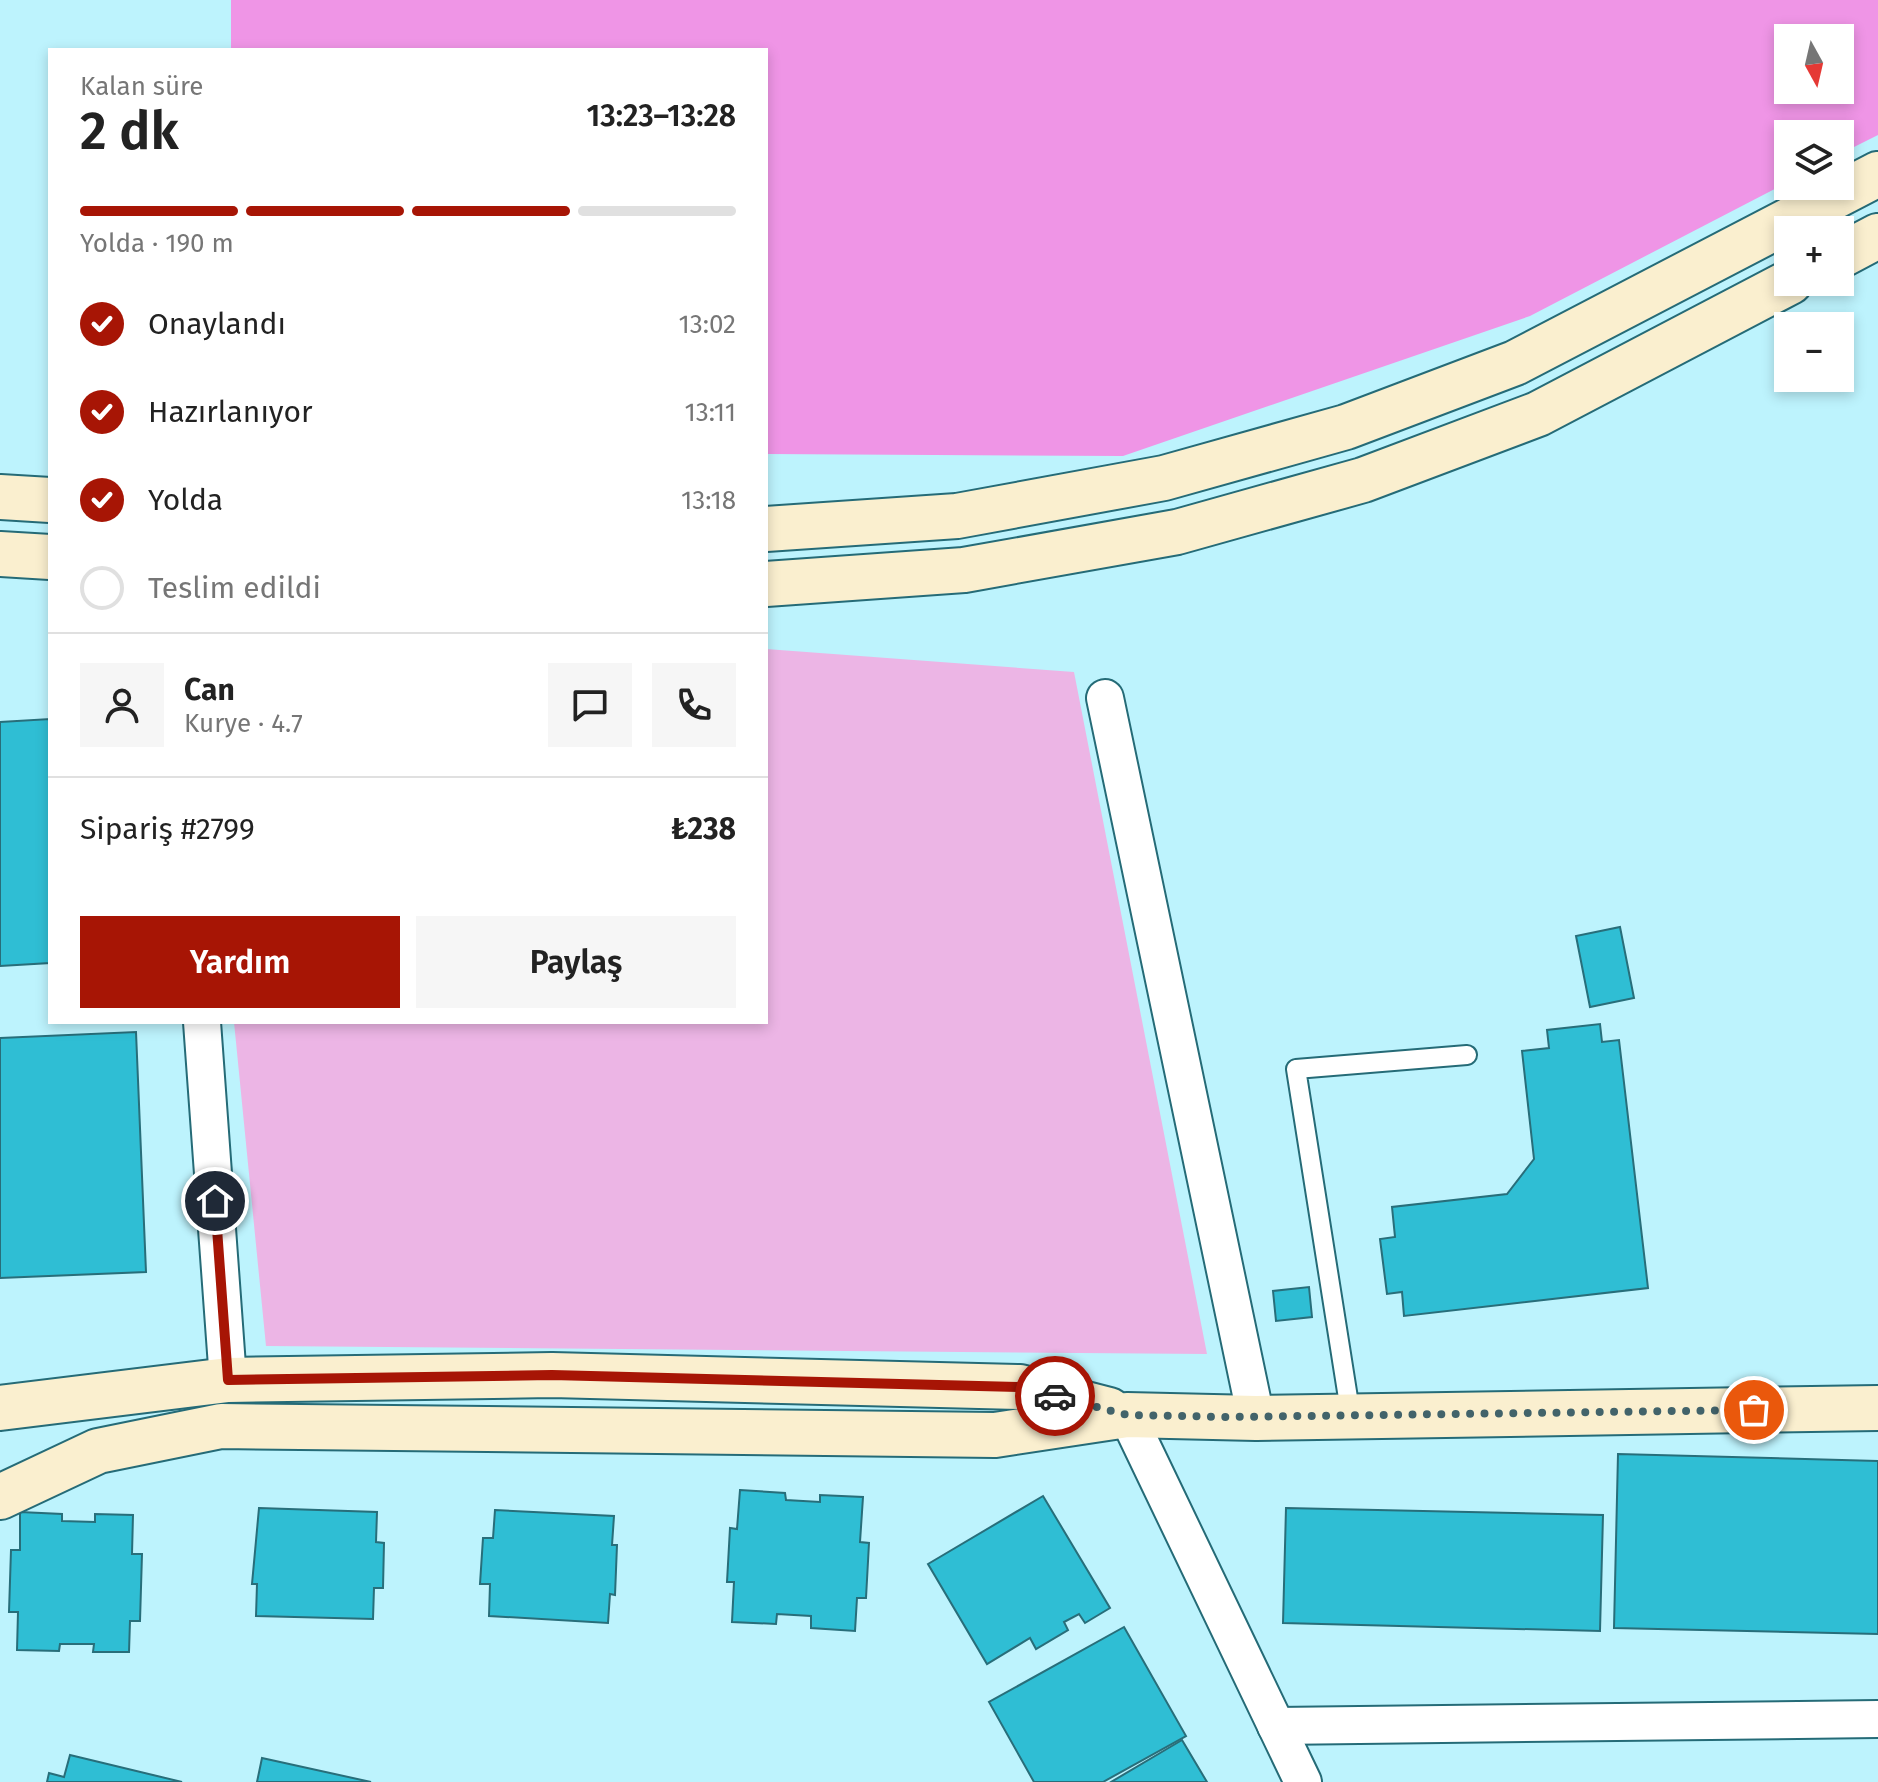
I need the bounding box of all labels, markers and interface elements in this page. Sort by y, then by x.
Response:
north arrow [1774,24,1854,104]
map controls [1774,24,1854,392]
text: Kalan süre [80,71,203,102]
text: 13:23–13:28 [587,98,736,134]
text: 2 dk [80,100,179,163]
button: layers [1774,120,1854,200]
button: + [1774,216,1854,296]
text: Yolda · 190 m [80,228,234,259]
icon: check [80,302,124,346]
text: Onaylandı [148,306,286,342]
text: 13:02 [678,309,736,340]
button: − [1774,312,1854,392]
icon: check [80,390,124,434]
text: Hazırlanıyor [148,394,313,430]
text: 13:11 [684,397,736,428]
icon: check [80,478,124,522]
text: Yolda [148,482,223,518]
text: 13:18 [681,485,736,516]
text: Teslim edildi [148,570,321,606]
button: person [80,663,164,747]
button: chat [548,663,632,747]
button: phone [652,663,736,747]
text: Can [184,672,235,708]
text: Kurye · 4.7 [184,708,303,739]
text: Sipariş #2799 [80,811,255,847]
text: ₺238 [671,811,736,847]
button: Yardım [80,916,400,1008]
button: Paylaş [416,916,736,1008]
pin [181,1167,249,1235]
icon: home [193,1179,237,1223]
courier [1015,1356,1095,1436]
icon: car [1033,1374,1077,1418]
pin [1720,1376,1788,1444]
icon: bag [1732,1388,1776,1432]

